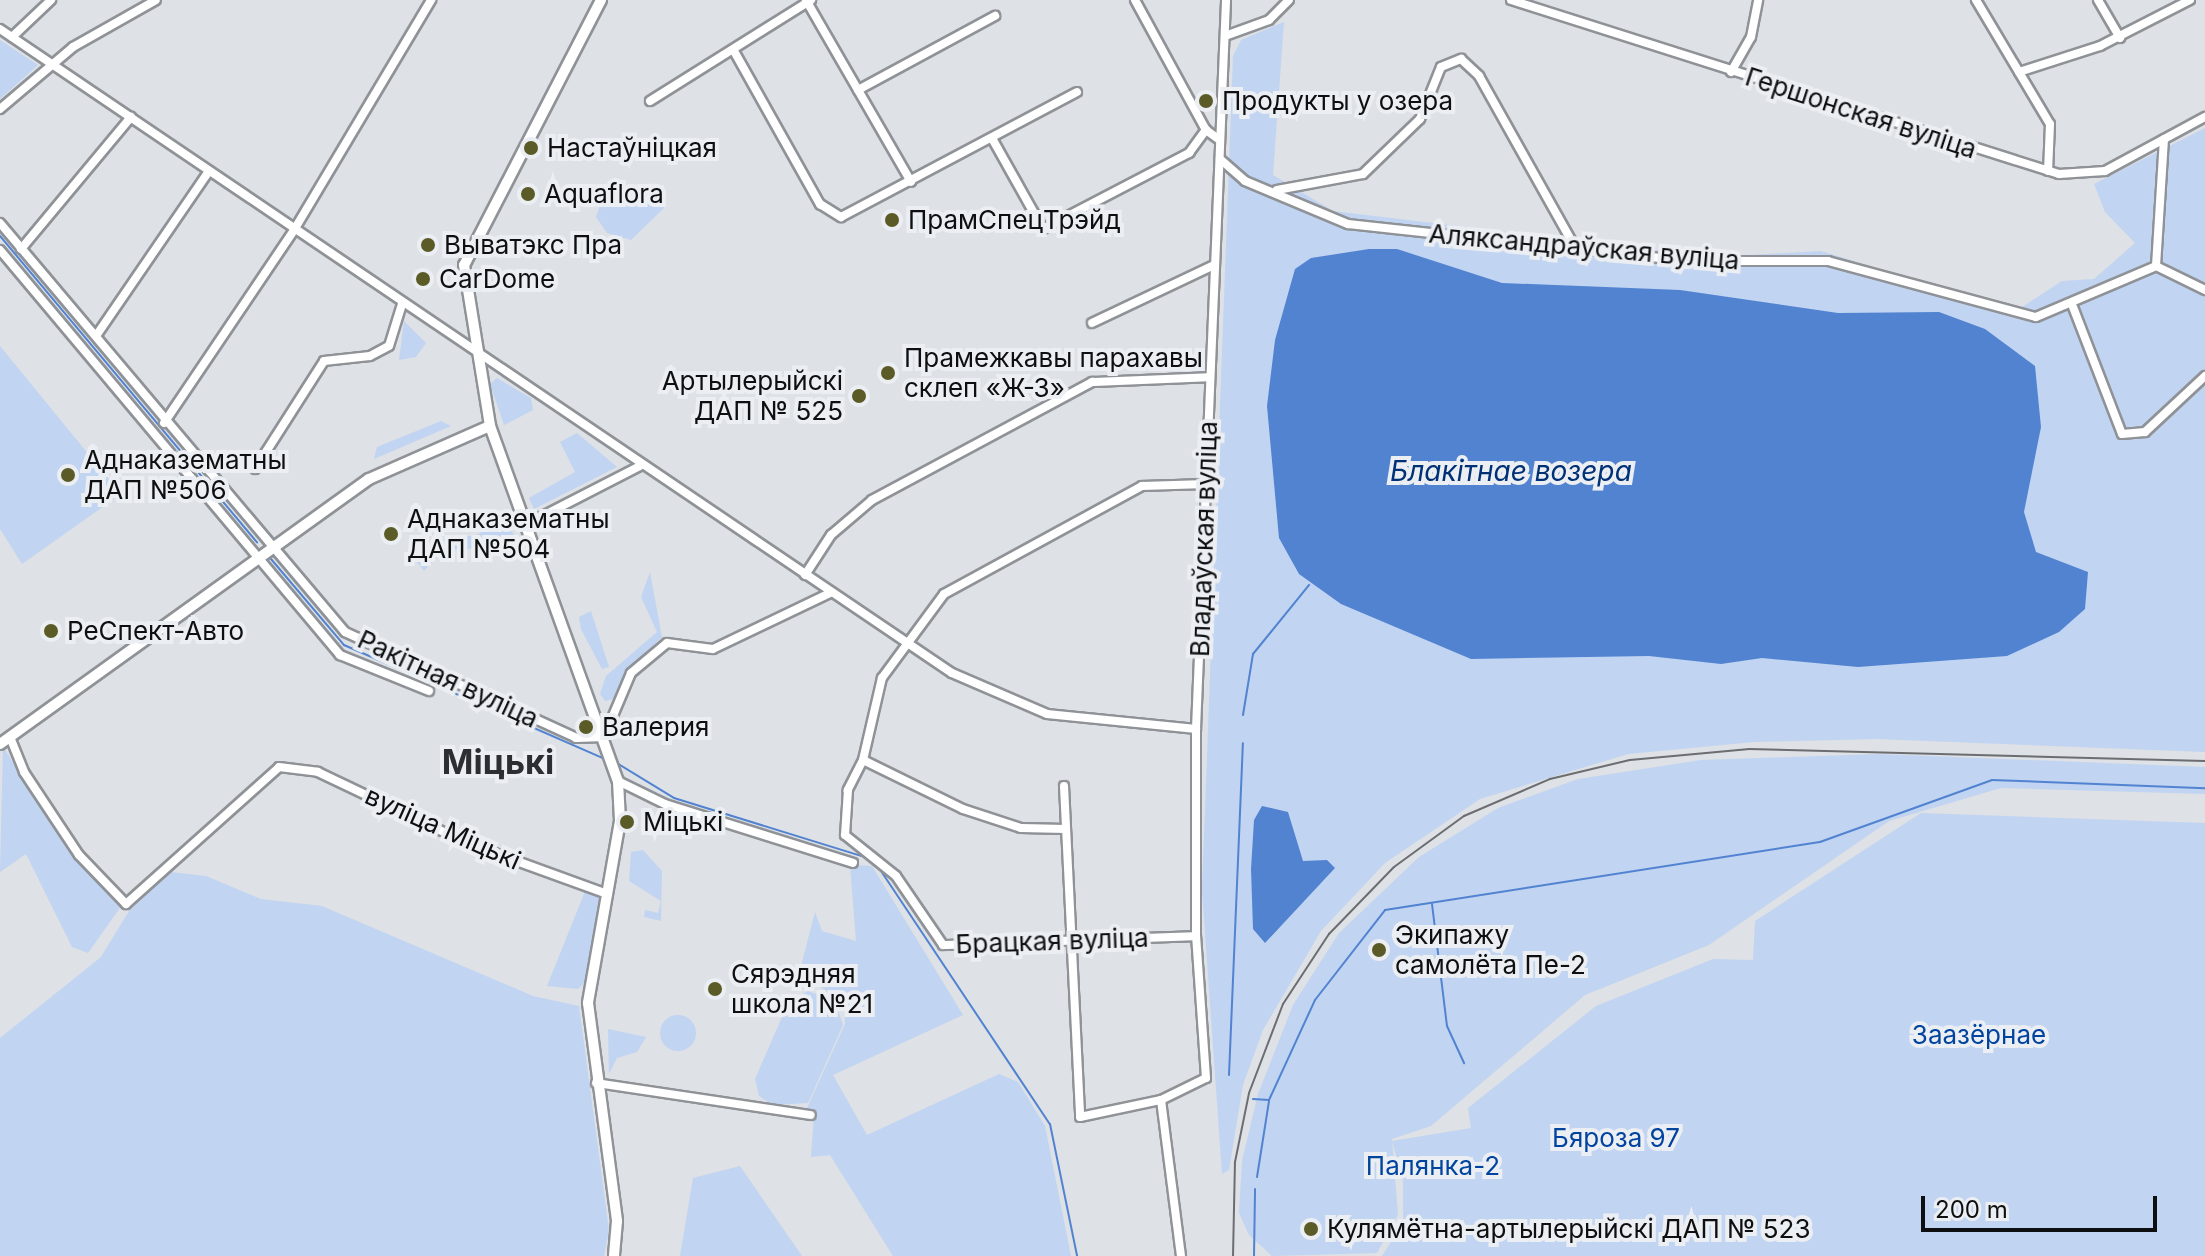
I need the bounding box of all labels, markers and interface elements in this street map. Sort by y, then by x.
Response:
street label: Гершонская вуліца [1741,61,1981,165]
place label: Продукты у озера [1222,85,1453,117]
marker: Продукты у озера [1197,92,1215,110]
place label: Настаўніцкая [547,132,717,164]
marker: Настаўніцкая [522,139,540,157]
place label: Aquaflora [544,178,664,210]
marker: Aquaflora [519,185,537,203]
place label: ПрамСпецТрэйд [908,204,1121,236]
marker: ПрамСпецТрэйд [883,211,901,229]
street label: Аляксандраўская вуліца [1427,218,1741,276]
place label: Выватэкс Пра [444,229,622,261]
marker: Выватэкс Пра [419,236,437,254]
place label: CarDome [439,263,555,295]
marker: CarDome [414,270,432,288]
place label: Прамежкавы парахавы склеп «Ж-З» [904,342,1203,404]
marker: Прамежкавы парахавы склеп «Ж-З» [879,364,897,382]
place label: Артылерыйскі ДАП № 525 [662,365,843,426]
marker: Артылерыйскі ДАП № 525 [850,387,868,405]
street label: Владаўская вуліца [1184,421,1224,657]
place label: Аднаказематны ДАП №506 [84,444,287,506]
water label: Блакітнае возера [1390,454,1632,488]
marker: Аднаказематны ДАП №506 [59,466,77,484]
place label: Аднаказематны ДАП №504 [407,503,610,564]
marker: Аднаказематны ДАП №504 [382,525,400,543]
place label: РеСпект-Авто [67,615,244,647]
marker: РеСпект-Авто [42,622,60,640]
street label: Ракітная вуліца [353,624,543,734]
place label: Валерия [602,711,709,743]
marker: Валерия [577,718,595,736]
district label: Міцькі [442,742,554,782]
street label: вуліца Міцькі [360,780,526,876]
place label: Міцькі [643,806,723,838]
marker: Міцькі [618,813,636,831]
place label: Экипажу самолёта Пе-2 [1395,919,1586,980]
street label: Брацкая вуліца [955,922,1149,960]
marker: Экипажу самолёта Пе-2 [1370,941,1388,959]
place label: Сярэдняя школа №21 [731,958,873,1020]
marker: Сярэдняя школа №21 [706,980,724,998]
park label: Заазёрнае [1912,1019,2046,1051]
park label: Бяроза 97 [1552,1122,1680,1154]
park label: Палянка-2 [1366,1150,1500,1182]
scale bar [1925,1180,2161,1230]
text: 200 m [1935,1195,2008,1224]
place label: Кулямётна-артылерыйскі ДАП № 523 [1327,1213,1810,1245]
marker: Кулямётна-артылерыйскі ДАП № 523 [1302,1220,1320,1238]

